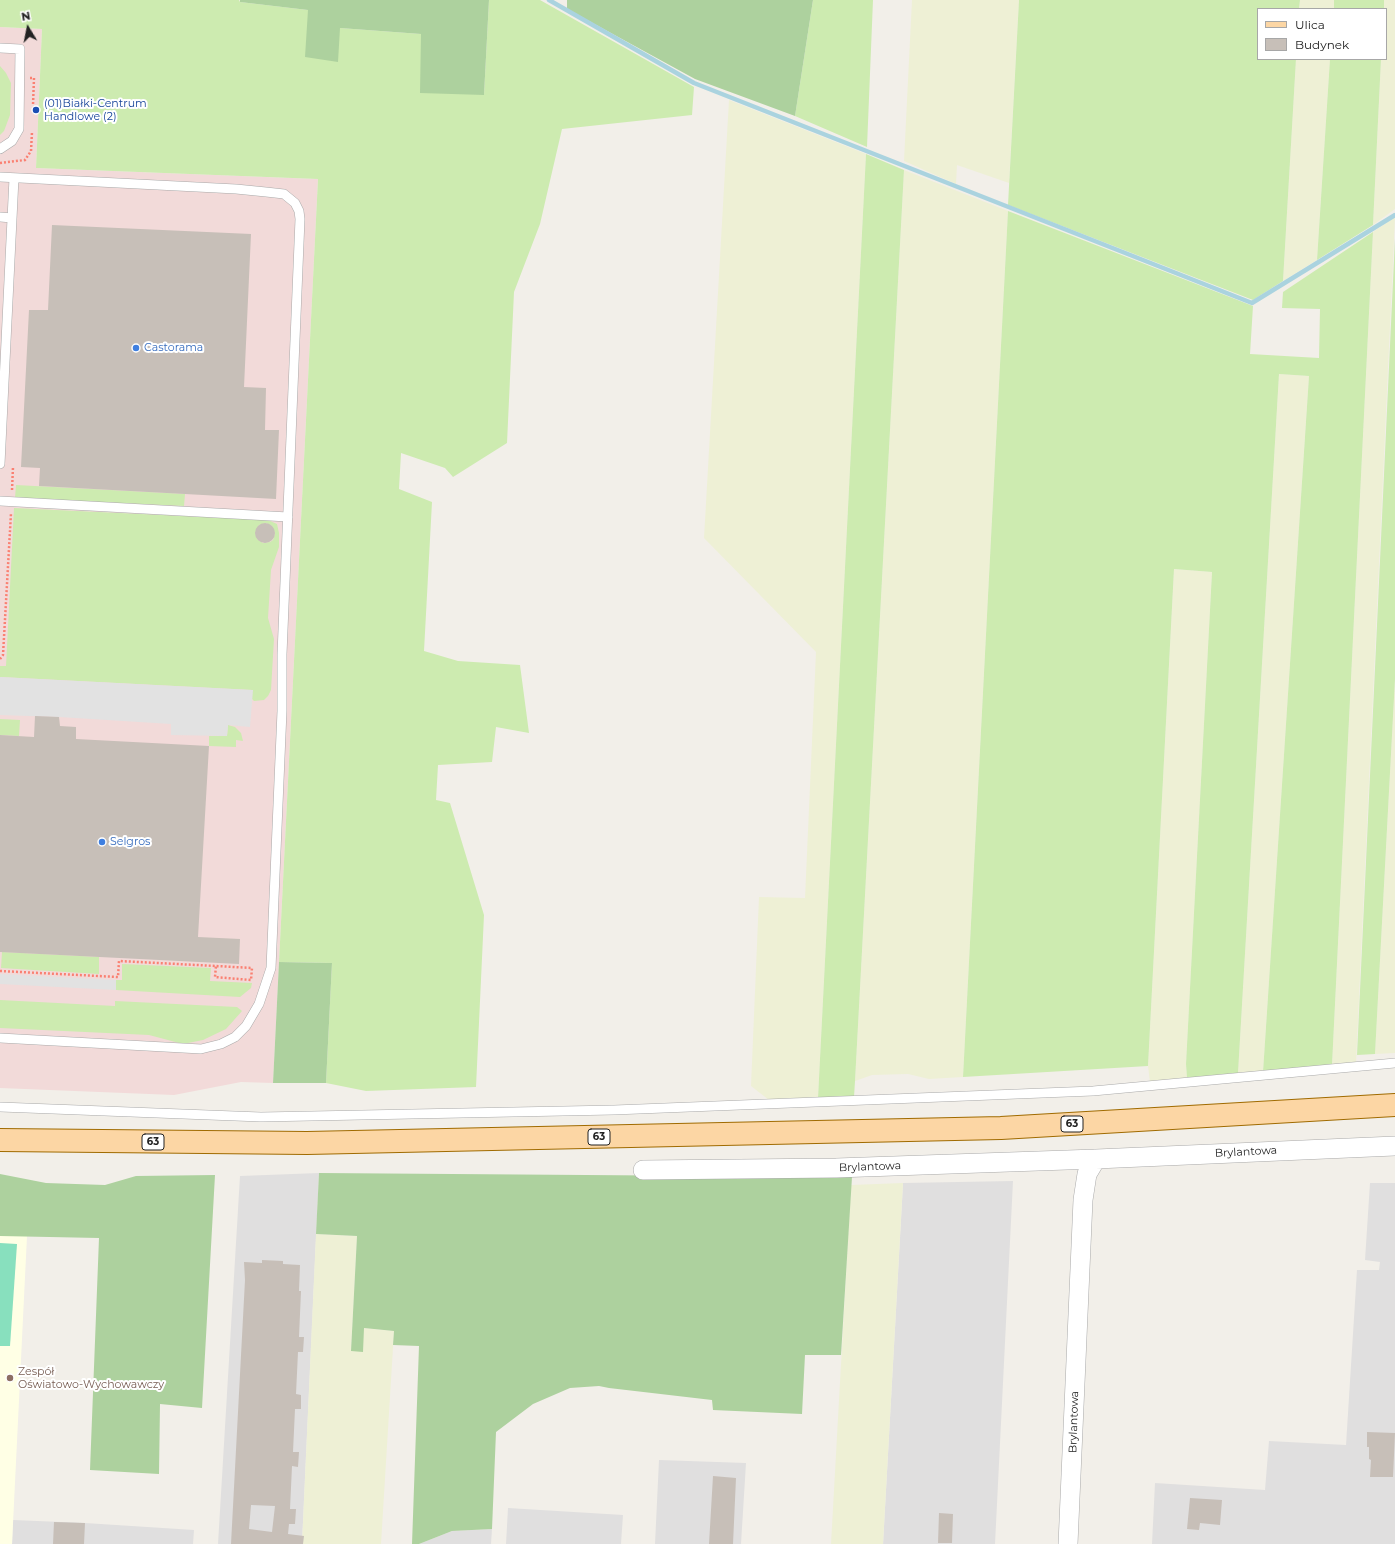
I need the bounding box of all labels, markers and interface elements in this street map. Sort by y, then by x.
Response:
north arrow [8,8,48,48]
legend [1257,8,1387,60]
text: N [20,9,32,24]
text: Ulica [1295,17,1325,32]
text: Budynek [1295,37,1349,52]
place label: (01)Białki-Centrum Handlowe (2) [44,97,147,123]
marker: (01)Białki-Centrum Handlowe (2) [31,105,41,115]
place label: Castorama [144,341,203,355]
marker: Castorama [131,343,141,353]
place label: Selgros [110,835,150,849]
marker: Selgros [97,837,107,847]
road number: 63 [1061,1116,1083,1132]
road number: 63 [588,1129,610,1145]
road number: 63 [142,1134,164,1150]
street label: Brylantowa [1214,1144,1278,1160]
street label: Brylantowa [839,1159,901,1175]
place label: Zespół Oświatowo-Wychowawczy [18,1365,164,1391]
marker: Zespół Oświatowo-Wychowawczy [5,1373,15,1383]
street label: Brylantowa [1066,1391,1082,1453]

